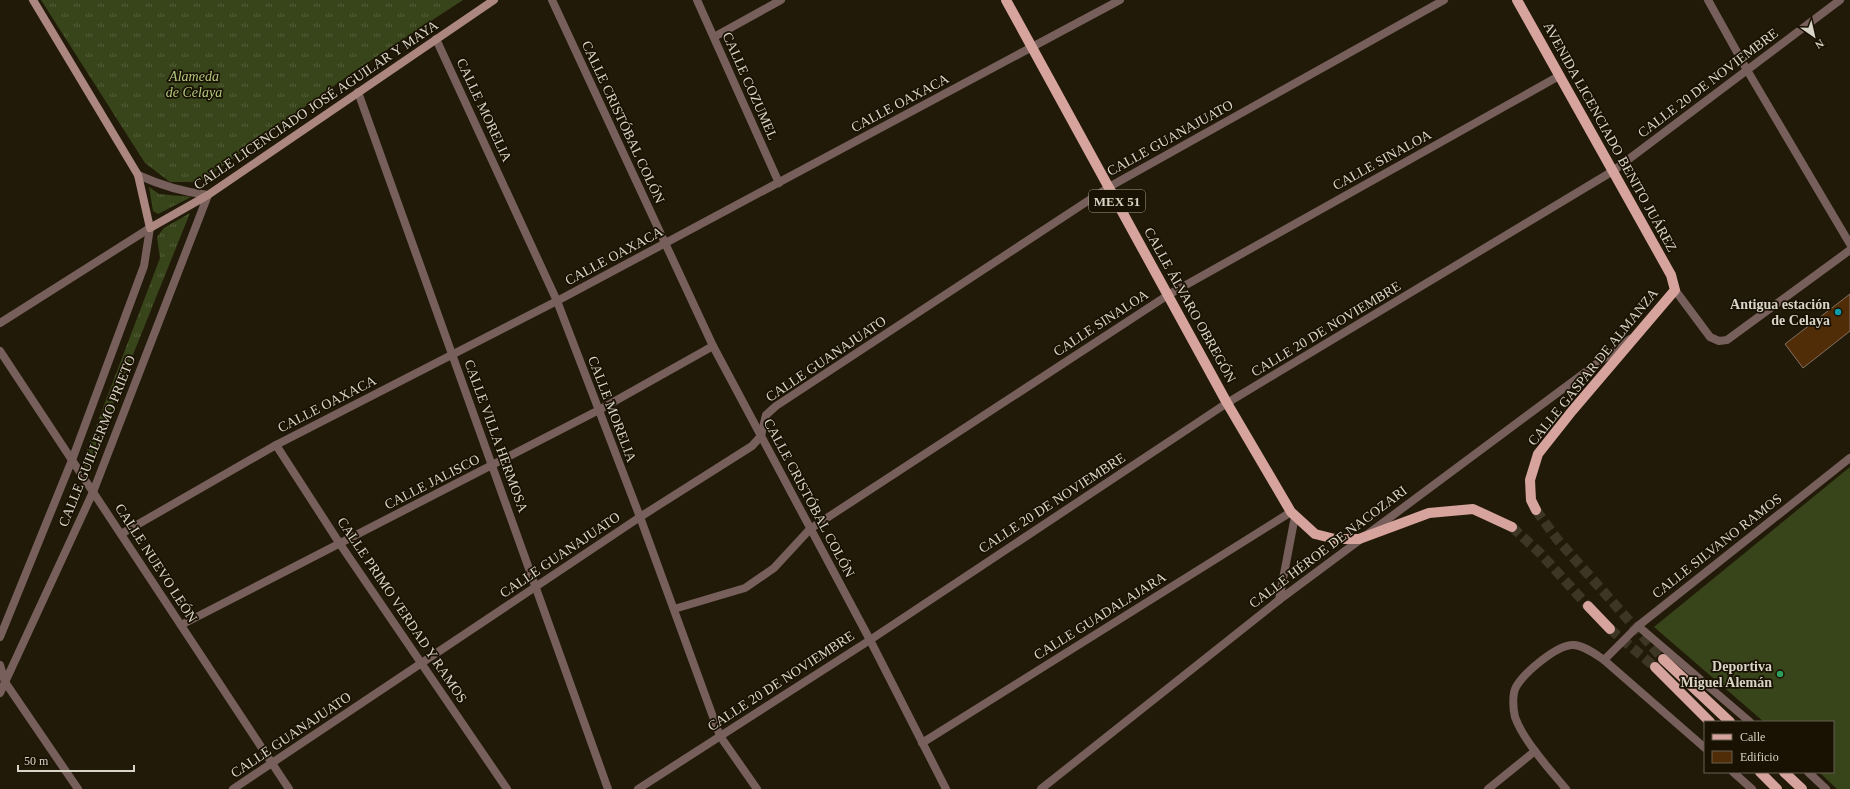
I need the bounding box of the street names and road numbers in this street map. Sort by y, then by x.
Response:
street label: CALLE LICENCIADO JOSÉ AGUILAR Y MAYA [191,16,442,193]
street label: AVENIDA LICENCIADO BENITO JUÁREZ [1540,19,1681,255]
street label: CALLE 20 DE NOVIEMBRE [1635,25,1781,141]
street label: CALLE COZUMEL [720,30,780,142]
street label: CALLE CRISTÓBAL COLÓN [579,38,668,206]
street label: CALLE MORELIA [453,56,515,165]
street label: CALLE OAXACA [849,70,952,135]
street label: CALLE GUANAJUATO [1104,97,1236,179]
street label: CALLE SINALOA [1330,126,1435,193]
road number: MEX 51 [1089,190,1145,212]
street label: CALLE OAXACA [563,223,666,288]
street label: CALLE ÁLVARO OBREGÓN [1141,224,1240,385]
street label: CALLE 20 DE NOVIEMBRE [1249,278,1403,380]
street label: CALLE GASPAR DE ALMANZA [1525,285,1662,448]
street label: CALLE SINALOA [1051,286,1152,359]
street label: CALLE GUANAJUATO [763,313,889,405]
street label: CALLE GUILLERMO PRIETO [56,353,138,529]
street label: CALLE MORELIA [585,354,639,465]
street label: CALLE VILLA HERMOSA [461,358,531,515]
street label: CALLE OAXACA [275,372,380,435]
street label: CALLE CRISTÓBAL COLÓN [761,416,858,580]
street label: CALLE 20 DE NOVIEMBRE [976,450,1128,556]
street label: CALLE JALISCO [382,452,482,512]
street label: CALLE HÉROE DE NACOZARI [1246,482,1410,611]
street label: CALLE SILVANO RAMOS [1649,491,1785,601]
street label: CALLE NUEVO LEÓN [112,500,201,625]
street label: CALLE GUANAJUATO [497,509,623,601]
street label: CALLE PRIMO VERDAD Y RAMOS [334,514,470,706]
street label: CALLE GUADALAJARA [1031,569,1170,663]
street label: CALLE 20 DE NOVIEMBRE [705,628,857,734]
street label: CALLE GUANAJUATO [228,689,354,781]

